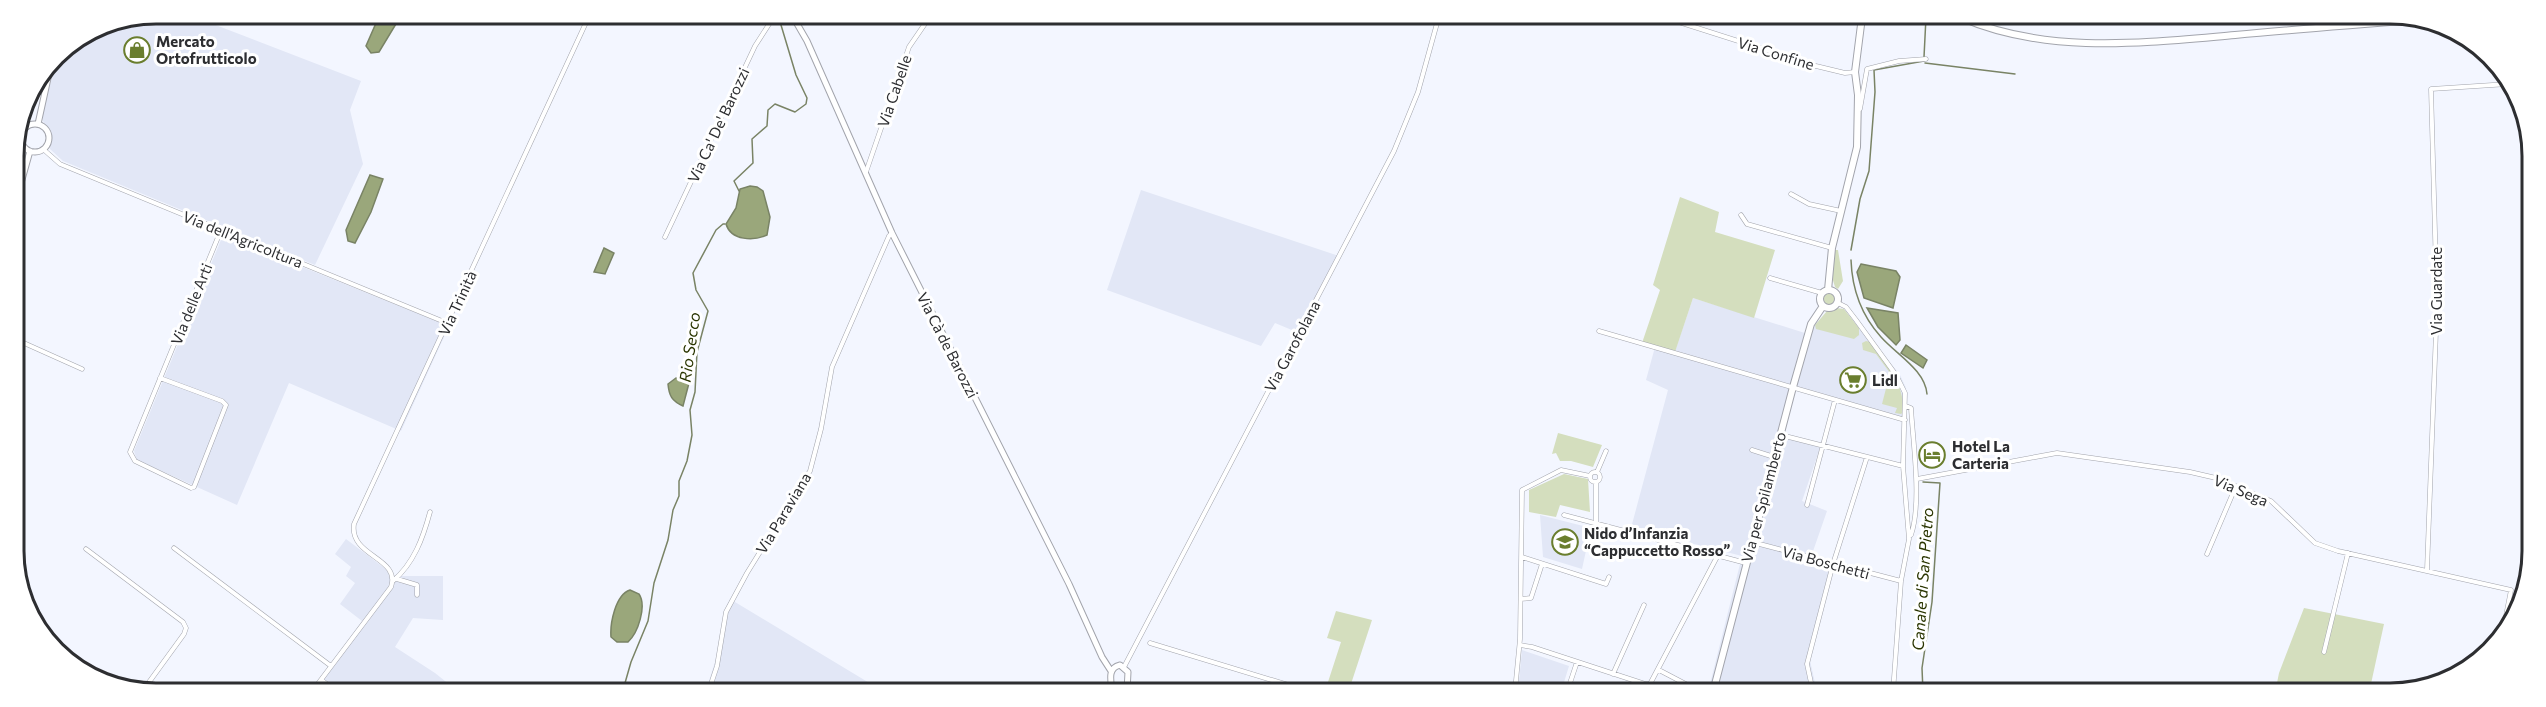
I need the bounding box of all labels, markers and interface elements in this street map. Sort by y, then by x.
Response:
place label: Mercato Ortofrutticolo [156,32,257,67]
street label: Via Confine [1736,33,1816,73]
shop icon: Mercato Ortofrutticolo [122,35,152,65]
street label: Via Cabelle [873,52,915,130]
street label: Via Ca' De' Barozzi [683,65,753,185]
street label: Via dell'Agricoltura [180,207,306,271]
street label: Via Guardate [2427,247,2445,335]
street label: Via delle Arti [167,261,215,347]
street label: Via Trinità [434,268,480,338]
street label: Via Cà de Barozzi [914,289,982,401]
street label: Via Garofolana [1260,297,1324,395]
water label: Rio Secco [675,311,703,383]
supermarket icon: Lidl [1838,365,1868,395]
place label: Lidl [1872,371,1898,389]
street label: Via per Spilamberto [1737,430,1789,564]
place label: Hotel La Carteria [1952,437,2010,472]
hotel icon: Hotel La Carteria [1917,440,1947,470]
street label: Via Paraviana [752,469,814,557]
street label: Via Sega [2211,470,2271,510]
water label: Canale di San Pietro [1908,507,1936,651]
place label: Nido d’Infanzia “Cappuccetto Rosso” [1584,524,1731,559]
school or university icon: Nido d’Infanzia “Cappuccetto Rosso” [1550,527,1580,557]
street label: Via Boschetti [1780,542,1872,582]

